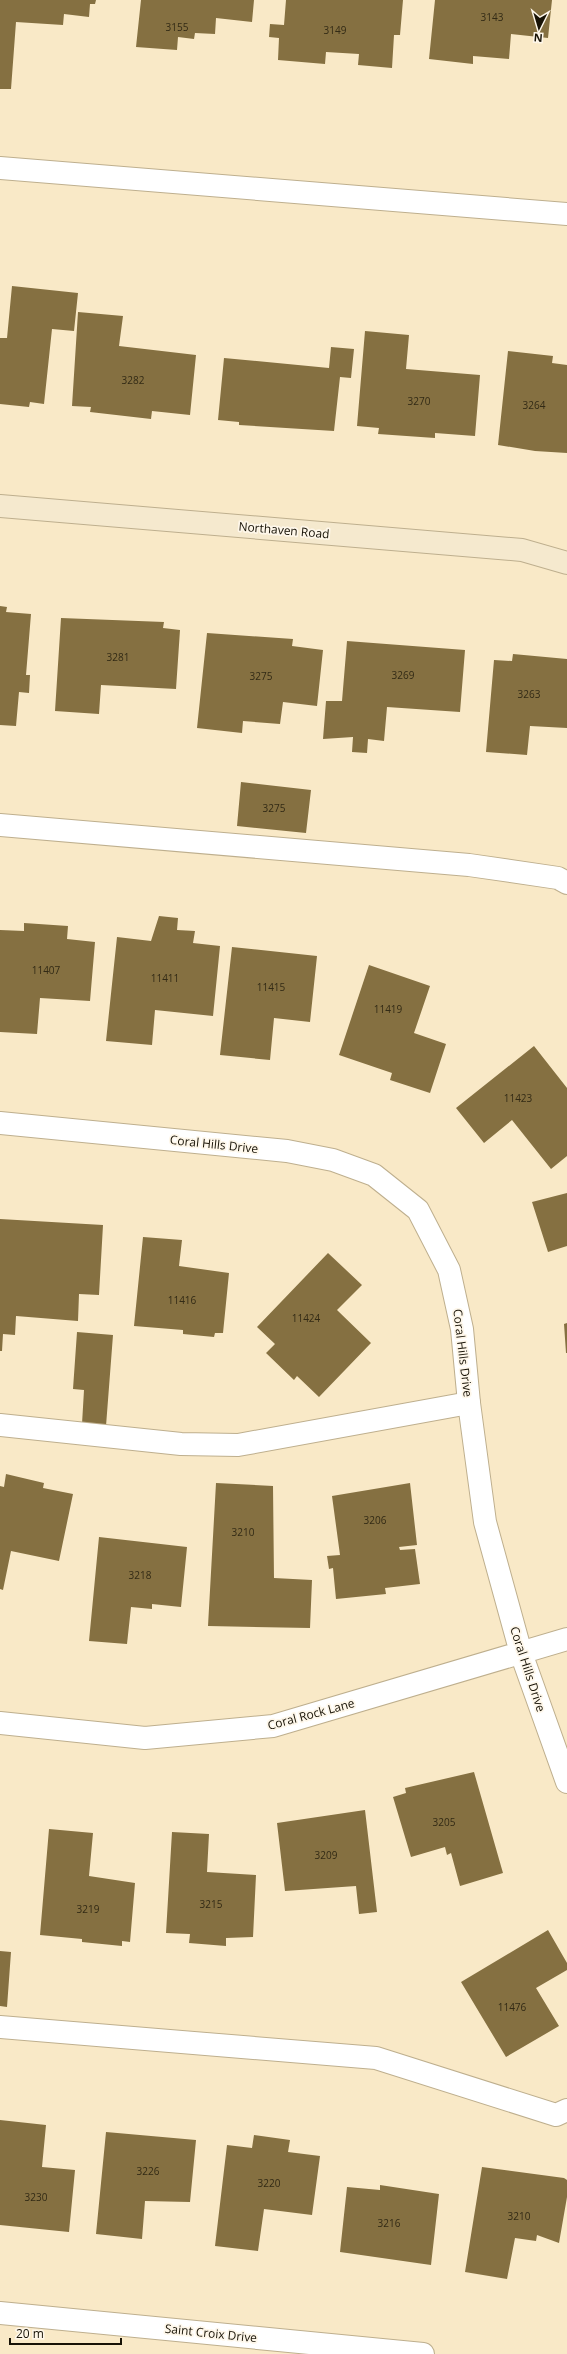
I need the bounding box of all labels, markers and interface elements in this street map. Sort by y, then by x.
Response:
north arrow [519,8,559,48]
house number: 3143 [481,10,504,24]
house number: 3155 [166,20,189,34]
house number: 3149 [324,23,347,37]
text: N [533,31,543,46]
house number: 3282 [122,373,145,387]
house number: 3270 [408,394,431,408]
house number: 3264 [523,398,546,412]
street label: Northaven Road [238,518,330,542]
house number: 3281 [107,650,129,664]
house number: 3269 [392,668,415,682]
house number: 3275 [250,669,273,683]
house number: 3263 [518,687,541,701]
house number: 3275 [263,801,286,815]
house number: 11407 [32,963,61,977]
house number: 11411 [151,971,179,985]
house number: 11415 [257,980,286,994]
house number: 11419 [374,1002,403,1016]
house number: 11423 [504,1091,533,1105]
street label: Coral Hills Drive [169,1131,259,1157]
house number: 11416 [168,1293,197,1307]
street label: Coral Hills Drive [449,1308,477,1398]
house number: 11424 [292,1311,321,1325]
house number: 3206 [364,1513,387,1527]
house number: 3210 [232,1525,255,1539]
house number: 3218 [129,1568,152,1582]
street label: Coral Hills Drive [506,1624,550,1714]
street label: Coral Rock Lane [266,1694,357,1734]
house number: 3205 [433,1815,456,1829]
house number: 3209 [315,1848,338,1862]
house number: 3215 [200,1897,223,1911]
house number: 3219 [77,1902,100,1916]
house number: 11476 [498,2000,527,2014]
house number: 3226 [137,2164,160,2178]
house number: 3220 [258,2176,281,2190]
house number: 3230 [25,2190,48,2204]
house number: 3210 [508,2209,531,2223]
house number: 3216 [378,2216,401,2230]
scale bar [10,2320,121,2346]
street label: Saint Croix Drive [164,2320,258,2346]
text: 20 m [16,2325,44,2342]

